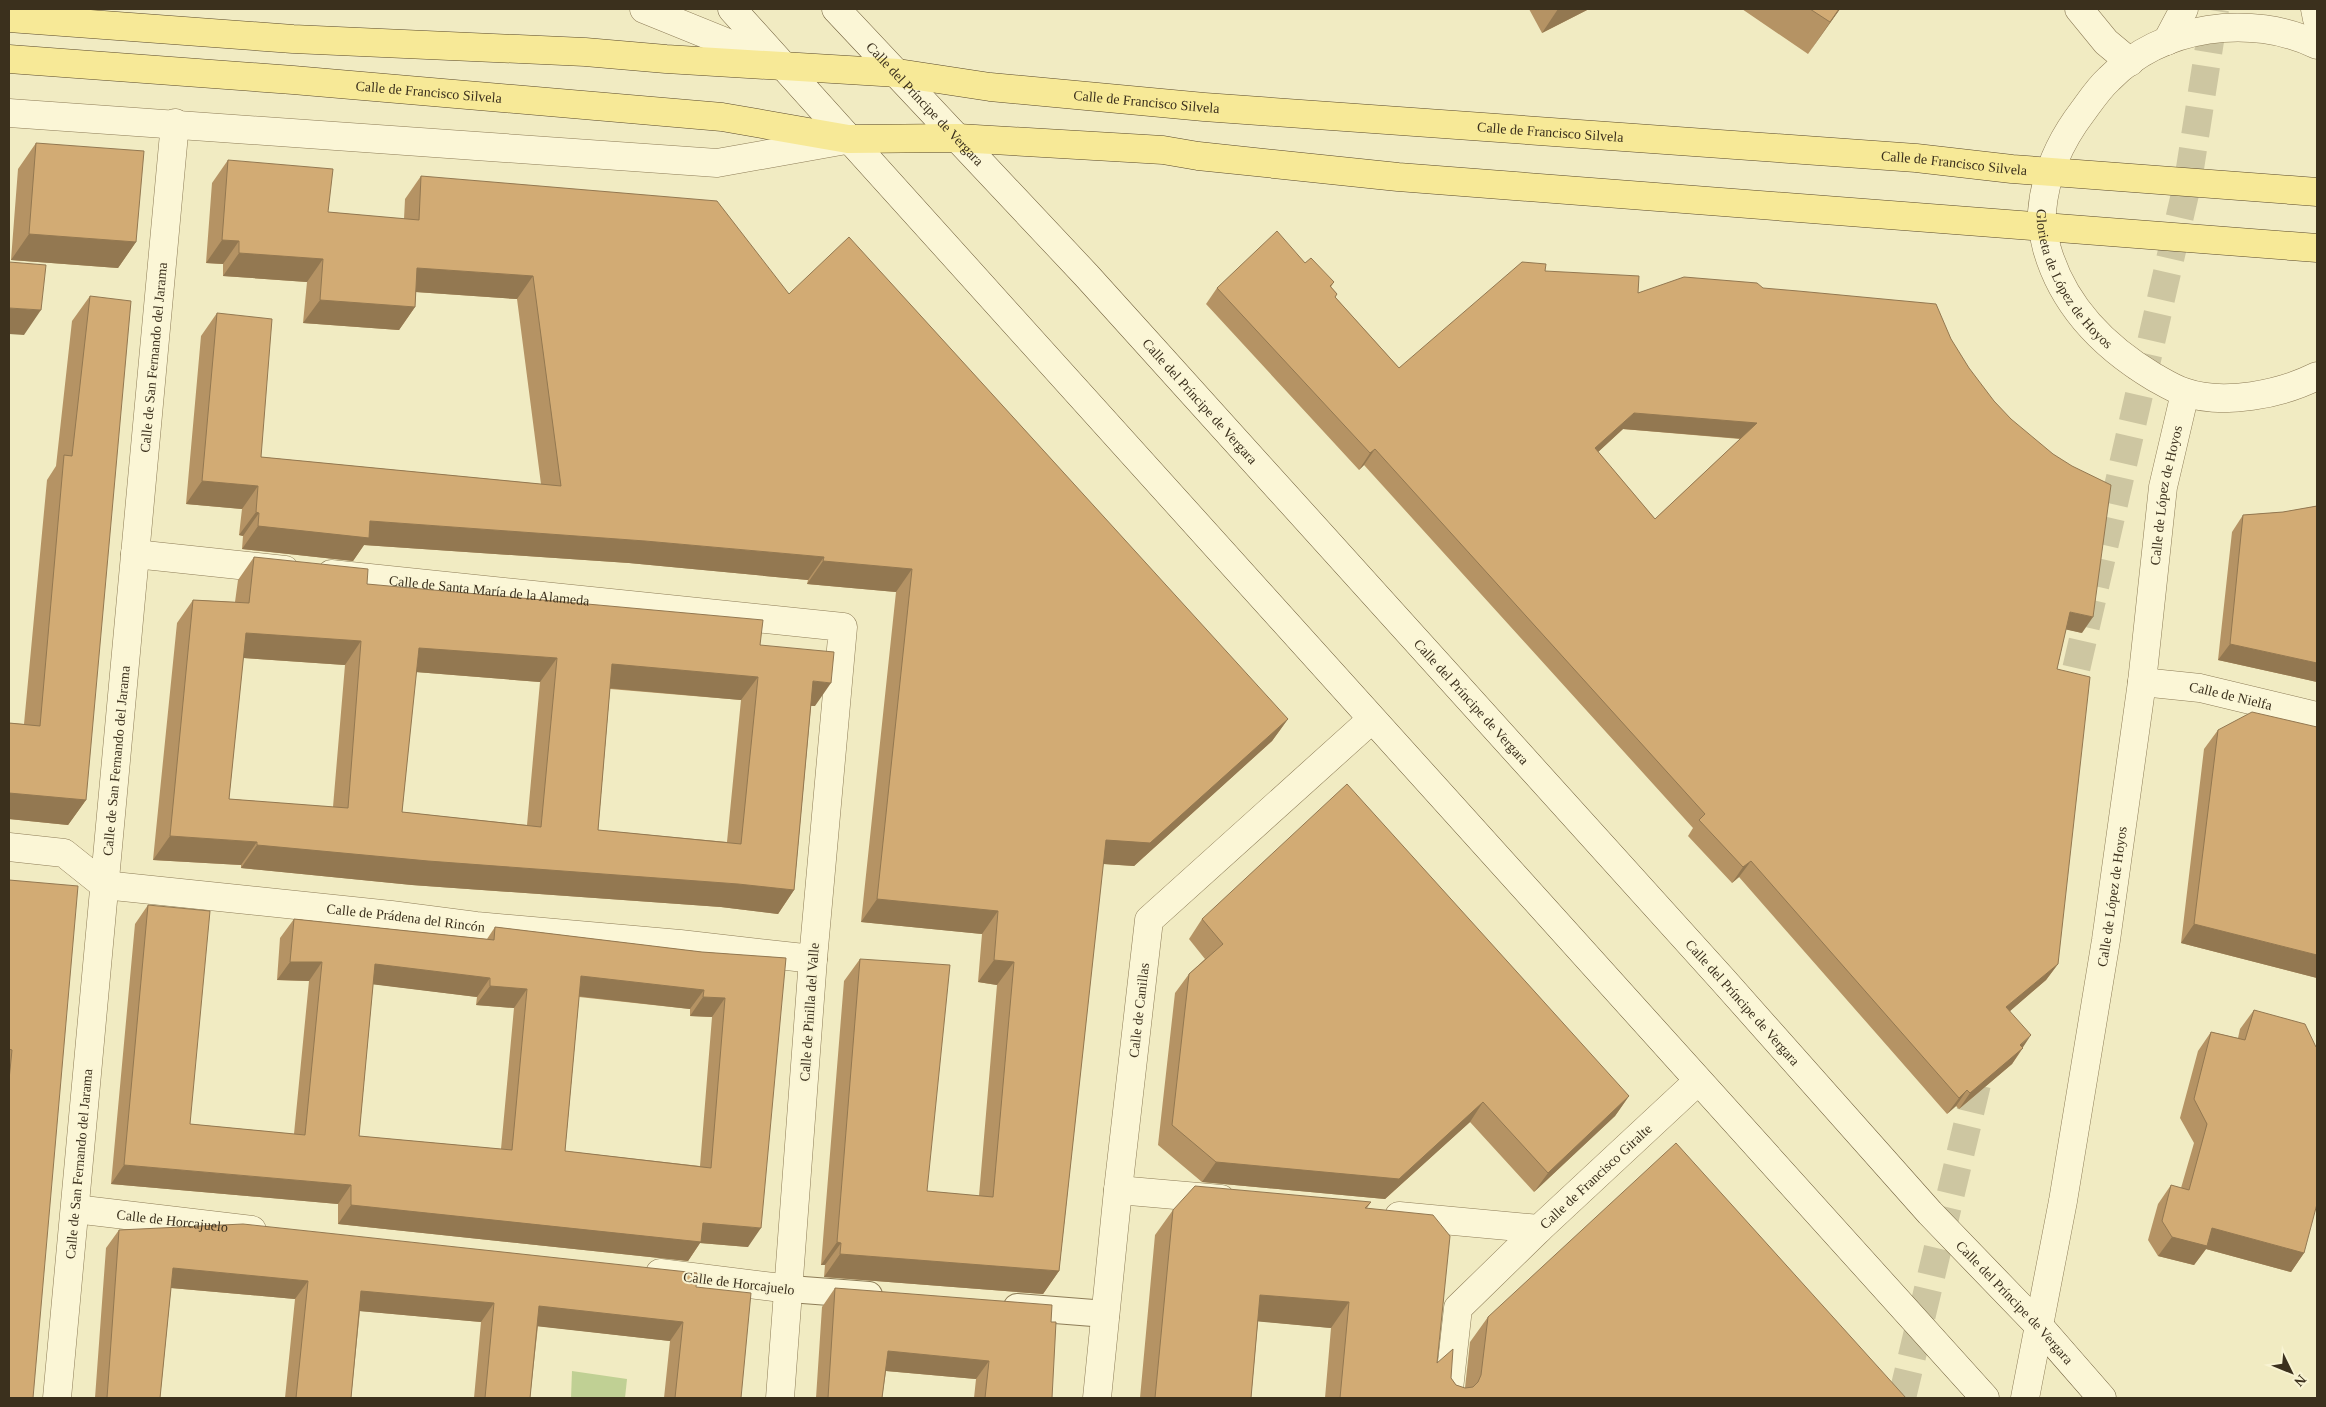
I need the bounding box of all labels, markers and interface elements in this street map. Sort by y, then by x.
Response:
street label: Calle del Príncipe de Vergara [863,39,987,169]
street label: Calle de Francisco Silvela [355,78,503,106]
street label: Calle de Francisco Silvela [1073,88,1221,116]
street label: Calle de Francisco Silvela [1477,120,1625,145]
street label: Calle de Francisco Silvela [1881,149,2028,178]
street label: Glorieta de López de Hoyos [2034,209,2115,352]
street label: Calle de San Fernando del Jarama [138,261,170,453]
street label: Calle del Príncipe de Vergara [1139,336,1261,468]
street label: Calle de López de Hoyos [2148,424,2185,566]
street label: Calle de Santa María de la Alameda [388,573,591,609]
street label: Calle del Príncipe de Vergara [1411,636,1532,768]
street label: Calle de San Fernando del Jarama [100,664,133,857]
street label: Calle de Nielfa [2189,680,2274,713]
street label: Calle de López de Hoyos [2095,825,2130,968]
street label: Calle de Prádena del Rincón [326,901,485,935]
street label: Calle del Príncipe de Vergara [1682,937,1803,1069]
street label: Calle de Pinilla del Valle [797,942,822,1082]
street label: Calle de Canillas [1126,962,1152,1059]
street label: Calle de San Fernando del Jarama [63,1067,95,1260]
street label: Calle de Francisco Giralte [1537,1121,1655,1232]
street label: Calle de Horcajuelo [116,1207,229,1235]
street label: Calle del Príncipe de Vergara [1953,1238,2076,1368]
street label: Calle de Horcajuelo [682,1269,795,1298]
north arrow [2266,1347,2316,1397]
text: N [2291,1372,2309,1389]

